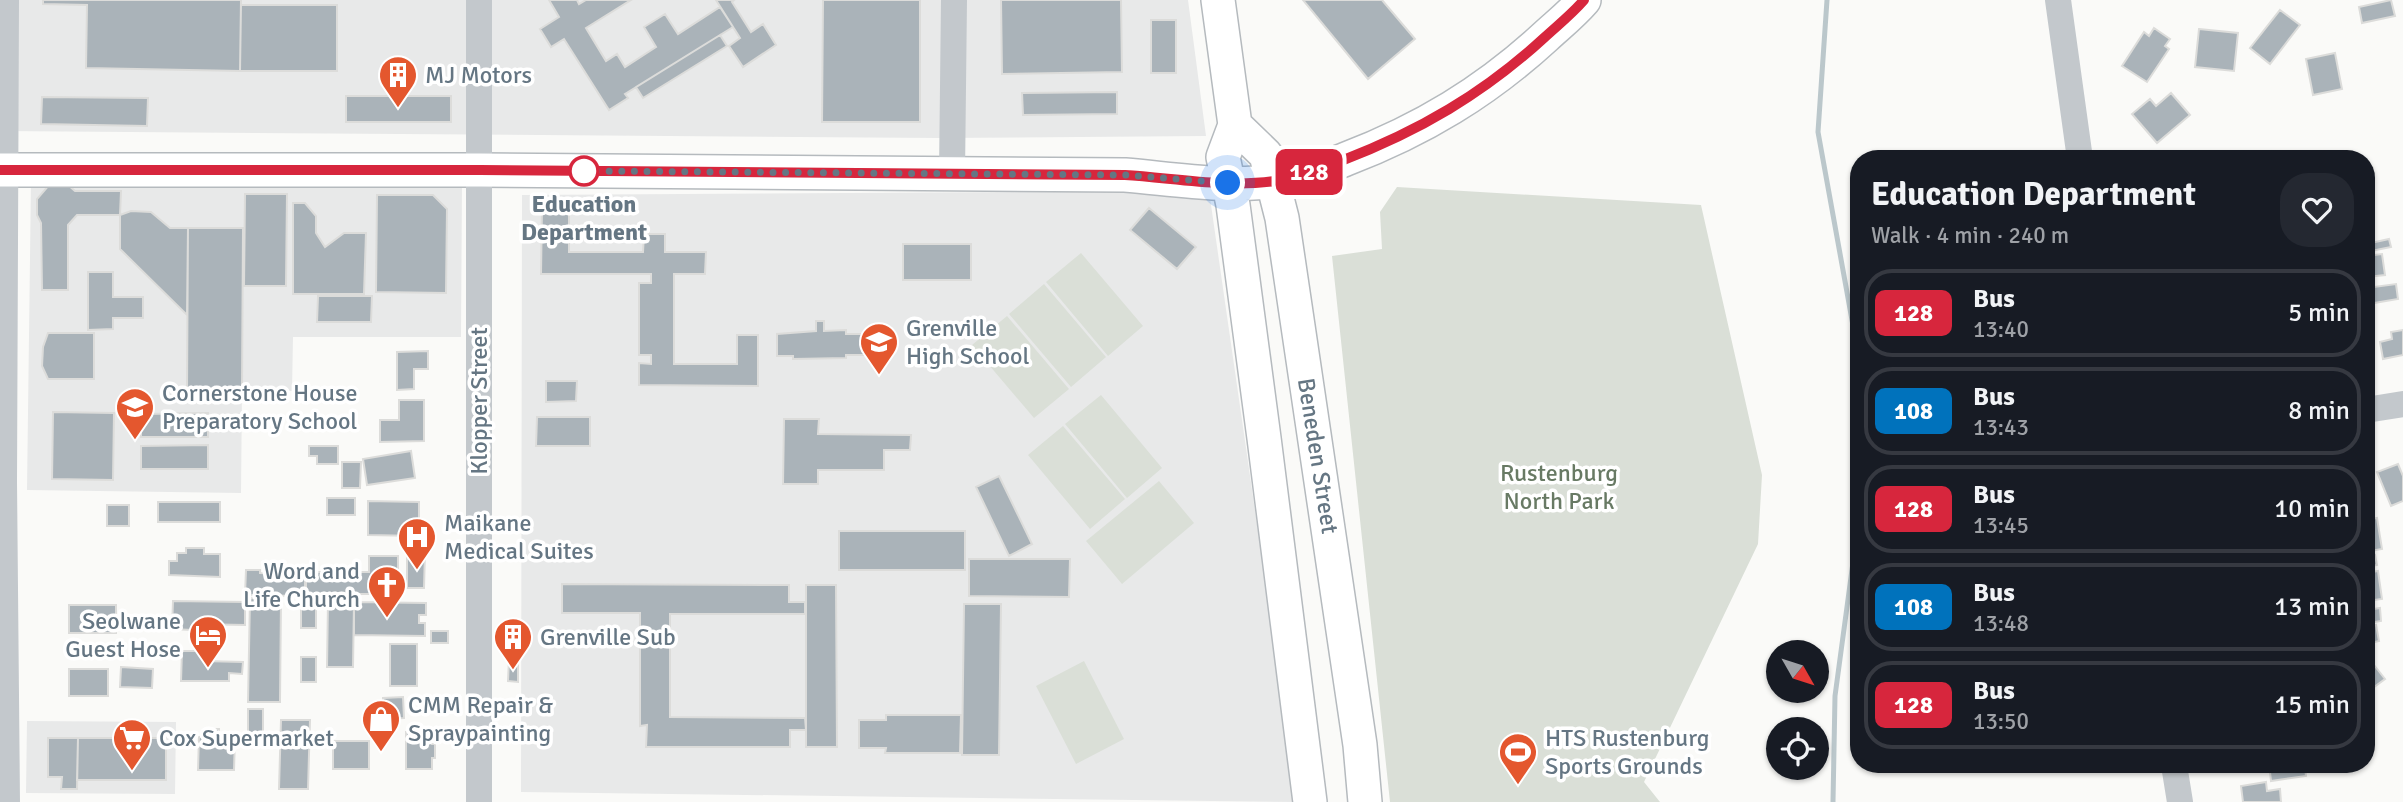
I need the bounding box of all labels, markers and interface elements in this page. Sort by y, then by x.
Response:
building icon: MJ Motors [377,54,419,109]
place label: MJ Motors [425,60,532,90]
line badge: 128 [1269,149,1349,195]
marker: Education Department [569,156,599,186]
text: 128 [1290,157,1328,187]
your location [1210,165,1245,200]
button: heart [2280,173,2354,247]
text: Education Department [1871,174,2196,215]
place label: Education Department [521,189,647,247]
text: Walk · 4 min · 240 m [1871,221,2069,250]
text: Bus [1973,283,2015,315]
text: 5 min [2288,297,2350,329]
text: 128 [1894,298,1933,328]
place label: Grenville High School [906,313,1029,371]
text: 13:40 [1973,315,2029,344]
school or university icon: Grenville High School [858,321,900,376]
street label: Klopper Street [464,327,494,475]
street label: Beneden Street [1291,376,1345,536]
place label: Cornerstone House Preparatory School [162,378,357,436]
text: Bus [1973,381,2015,413]
school or university icon: Cornerstone House Preparatory School [114,386,156,441]
text: 8 min [2288,395,2350,427]
text: 108 [1894,396,1933,426]
text: 13:43 [1973,413,2029,442]
park label: Rustenburg North Park [1500,458,1618,516]
text: Bus [1973,479,2015,511]
text: 10 min [2274,493,2350,525]
text: 128 [1894,494,1933,524]
place label: Maikane Medical Suites [444,508,594,566]
text: 13:45 [1973,511,2029,540]
hospital icon: Maikane Medical Suites [396,516,438,571]
place label: Word and Life Church [243,556,360,614]
church icon: Word and Life Church [366,564,408,619]
text: Bus [1973,577,2015,609]
text: 13 min [2274,591,2350,623]
text: 108 [1894,592,1933,622]
place label: Seolwane Guest Hose [65,606,181,664]
text: 13:48 [1973,609,2029,638]
hotel icon: Seolwane Guest Hose [187,614,229,669]
building icon: Grenville Sub [492,616,534,671]
place label: Grenville Sub [540,622,676,652]
north arrow [1766,640,1829,704]
map controls [1766,640,1829,780]
text: Bus [1973,675,2015,707]
text: 15 min [2274,689,2350,721]
place label: CMM Repair & Spraypainting [408,690,553,748]
text: 128 [1894,690,1933,720]
shop icon: CMM Repair & Spraypainting [360,698,402,753]
text: 13:50 [1973,707,2029,736]
supermarket icon: Cox Supermarket [111,717,153,772]
button: locate [1766,717,1829,780]
place label: Cox Supermarket [159,723,334,753]
place label: HTS Rustenburg Sports Grounds [1545,723,1709,781]
sports icon: HTS Rustenburg Sports Grounds [1497,731,1539,786]

